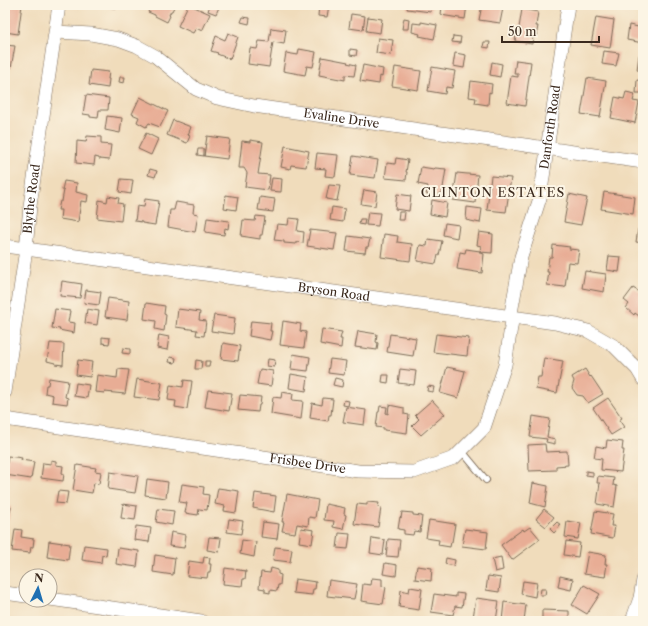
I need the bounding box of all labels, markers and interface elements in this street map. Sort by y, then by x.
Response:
scale bar [502,18,599,44]
text: 50 m [508,24,537,39]
street label: Danforth Road [536,83,563,170]
street label: Evaline Drive [302,105,381,131]
street label: Blythe Road [19,162,43,234]
district label: CLINTON ESTATES [421,184,565,200]
street label: Bryson Road [297,279,372,304]
street label: Frisbee Drive [269,450,347,476]
north arrow [18,568,58,608]
text: N [33,571,45,585]

